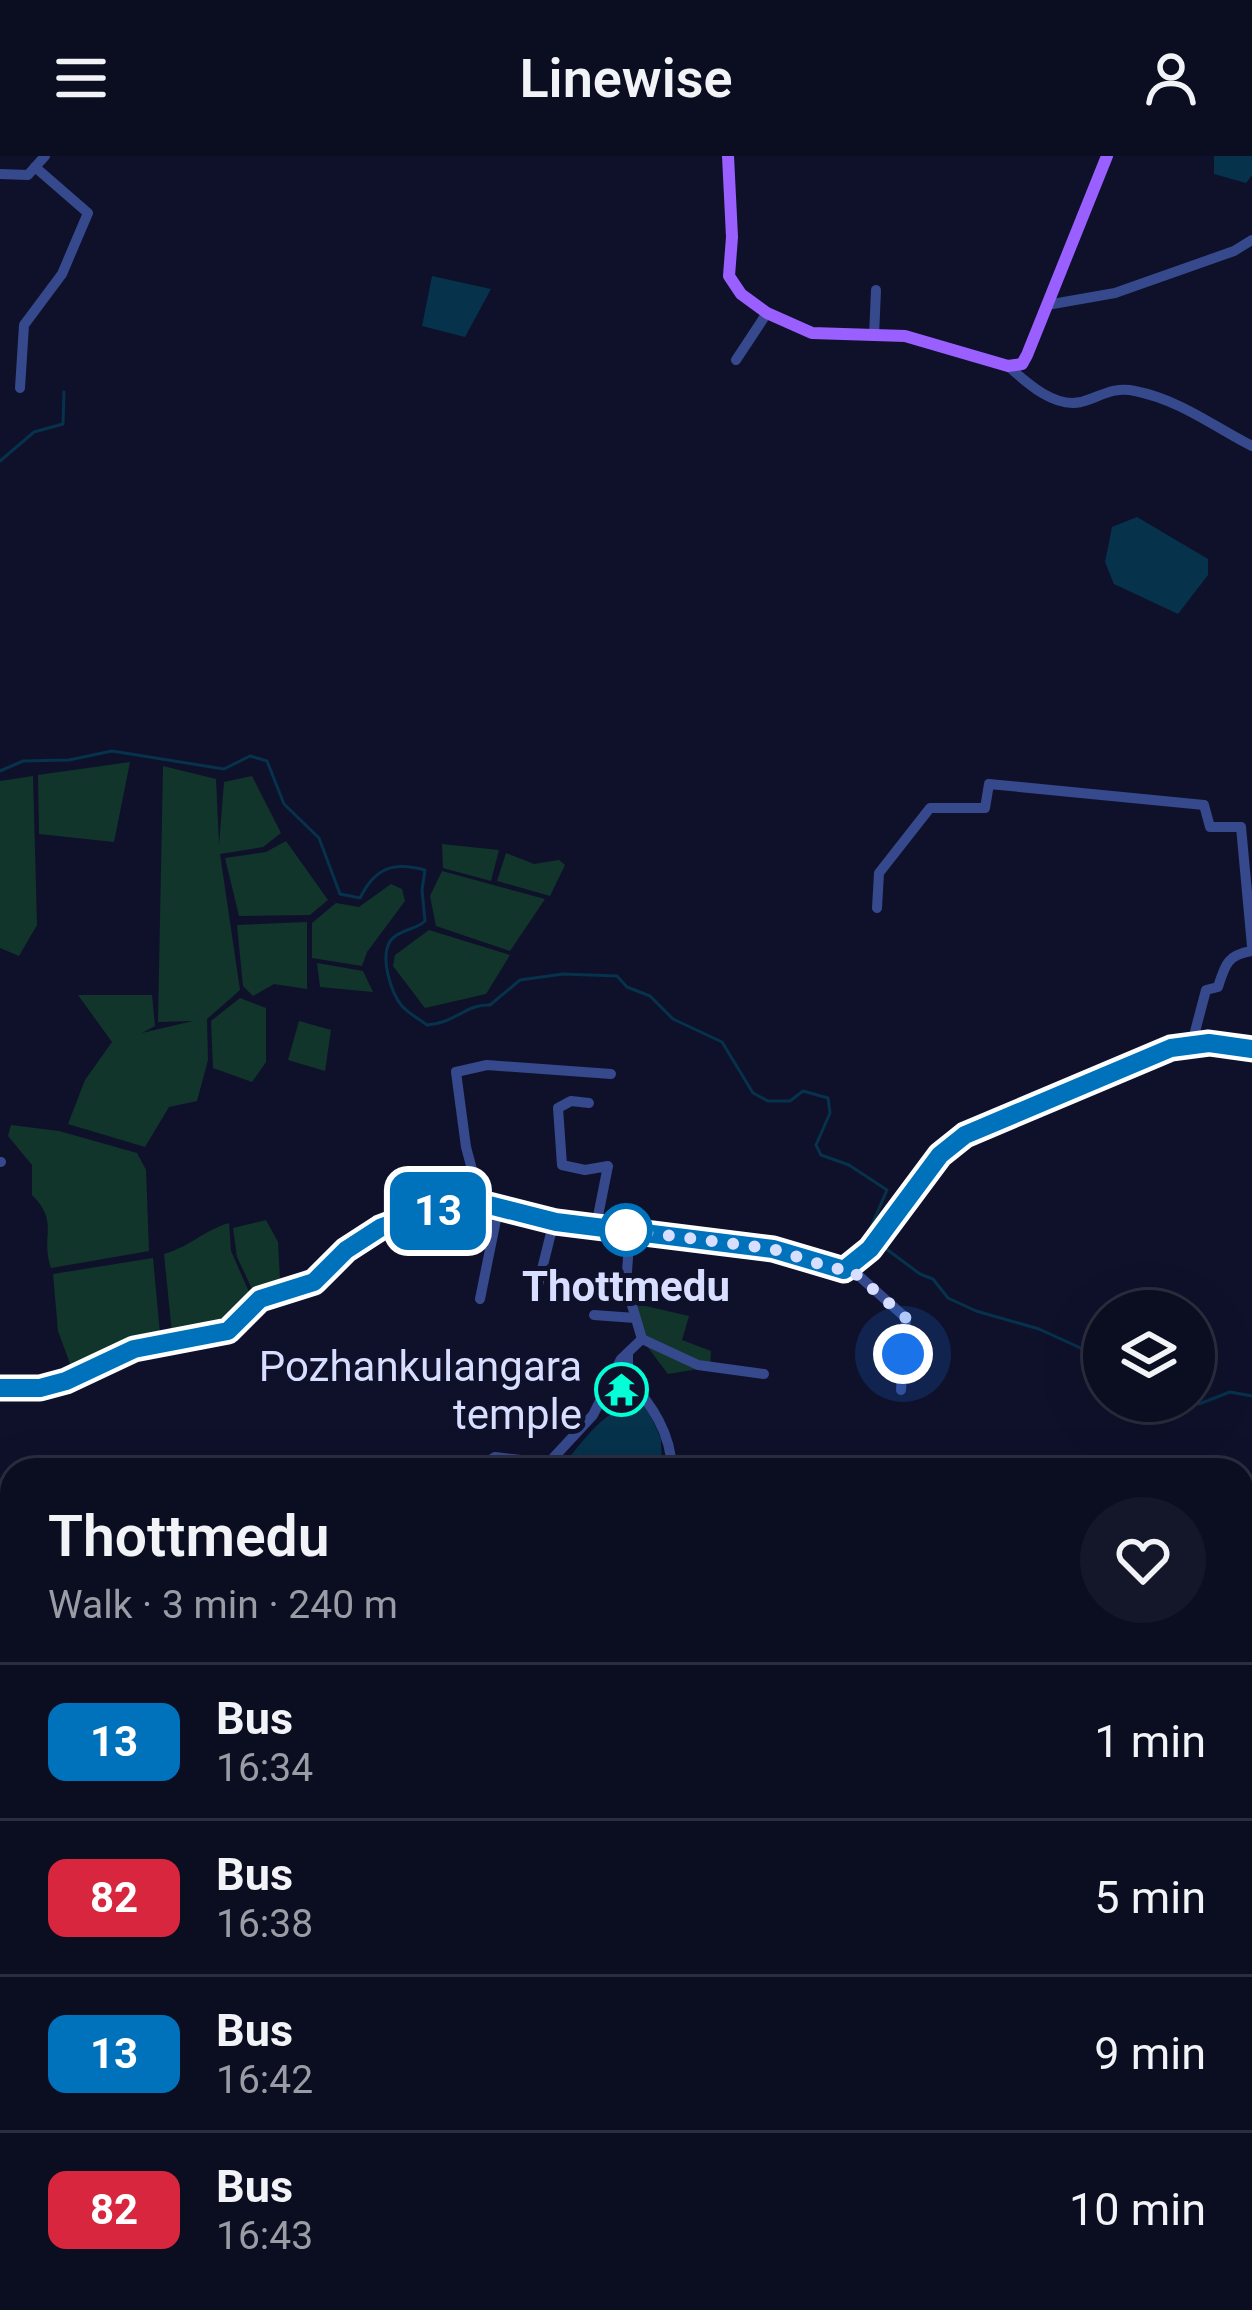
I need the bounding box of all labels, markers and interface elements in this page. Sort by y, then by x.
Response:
icon: menu [48,45,114,111]
icon: person [1138,45,1204,111]
text: Linewise [519,47,733,110]
line badge: 13 [384,1172,492,1250]
text: 13 [414,1186,462,1235]
marker: Thottmedu [601,1205,651,1255]
place label: Thottmedu [522,1262,730,1311]
map controls [1083,1290,1215,1422]
button: layers [1083,1290,1215,1422]
your location [873,1324,933,1384]
place label: Pozhankulangara temple [259,1342,582,1439]
temple icon: Pozhankulangara temple [593,1362,649,1418]
button: heart [1080,1497,1206,1623]
text: Thottmedu [48,1503,330,1570]
text: Walk · 3 min · 240 m [48,1582,398,1628]
text: Bus [216,1692,293,1745]
text: 1 min [1094,1715,1206,1768]
text: 13 [90,1717,138,1766]
text: 16:34 [216,1745,313,1791]
text: Bus [216,1848,293,1901]
text: 5 min [1094,1871,1206,1924]
text: 82 [90,1873,138,1922]
text: 16:38 [216,1901,313,1947]
text: Bus [216,2004,293,2057]
text: 9 min [1094,2027,1206,2080]
text: 13 [90,2029,138,2078]
text: 16:42 [216,2057,313,2103]
text: Bus [216,2160,293,2213]
text: 10 min [1069,2183,1206,2236]
text: 82 [90,2185,138,2234]
text: 16:43 [216,2213,313,2259]

